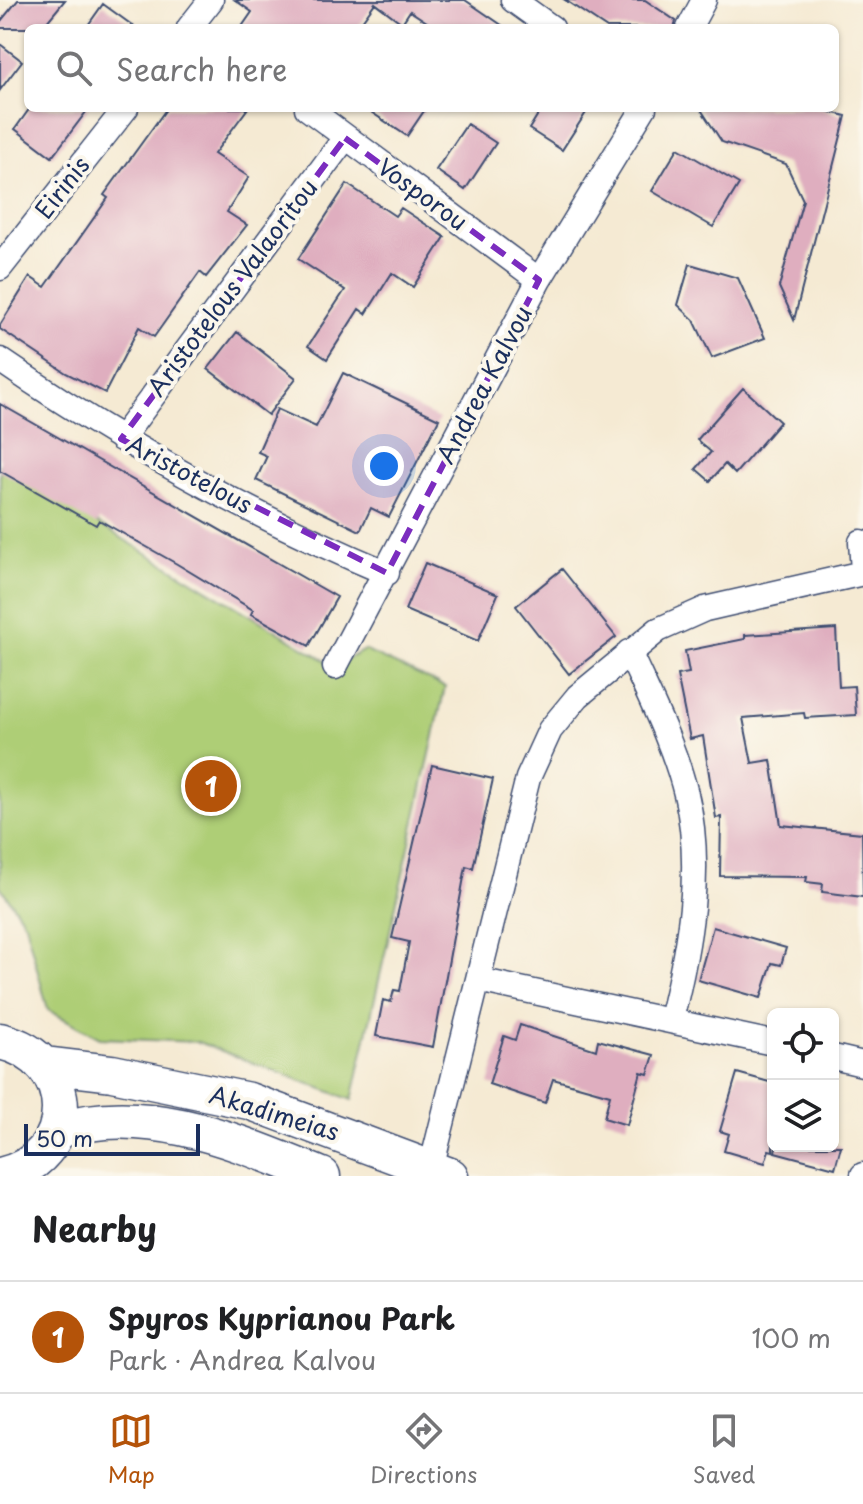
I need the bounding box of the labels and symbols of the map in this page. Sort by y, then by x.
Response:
street label: Eirinis [26,148,97,226]
street label: Vosporou [371,148,476,238]
street label: Aristotelous Valaoritou [138,171,325,403]
street label: Andrea Kalvou [426,299,540,469]
street label: Aristotelous [121,425,259,522]
your location [364,446,404,486]
pin: 1 [185,756,237,816]
street label: Akadimeias [205,1075,344,1149]
scale bar [24,1120,200,1156]

